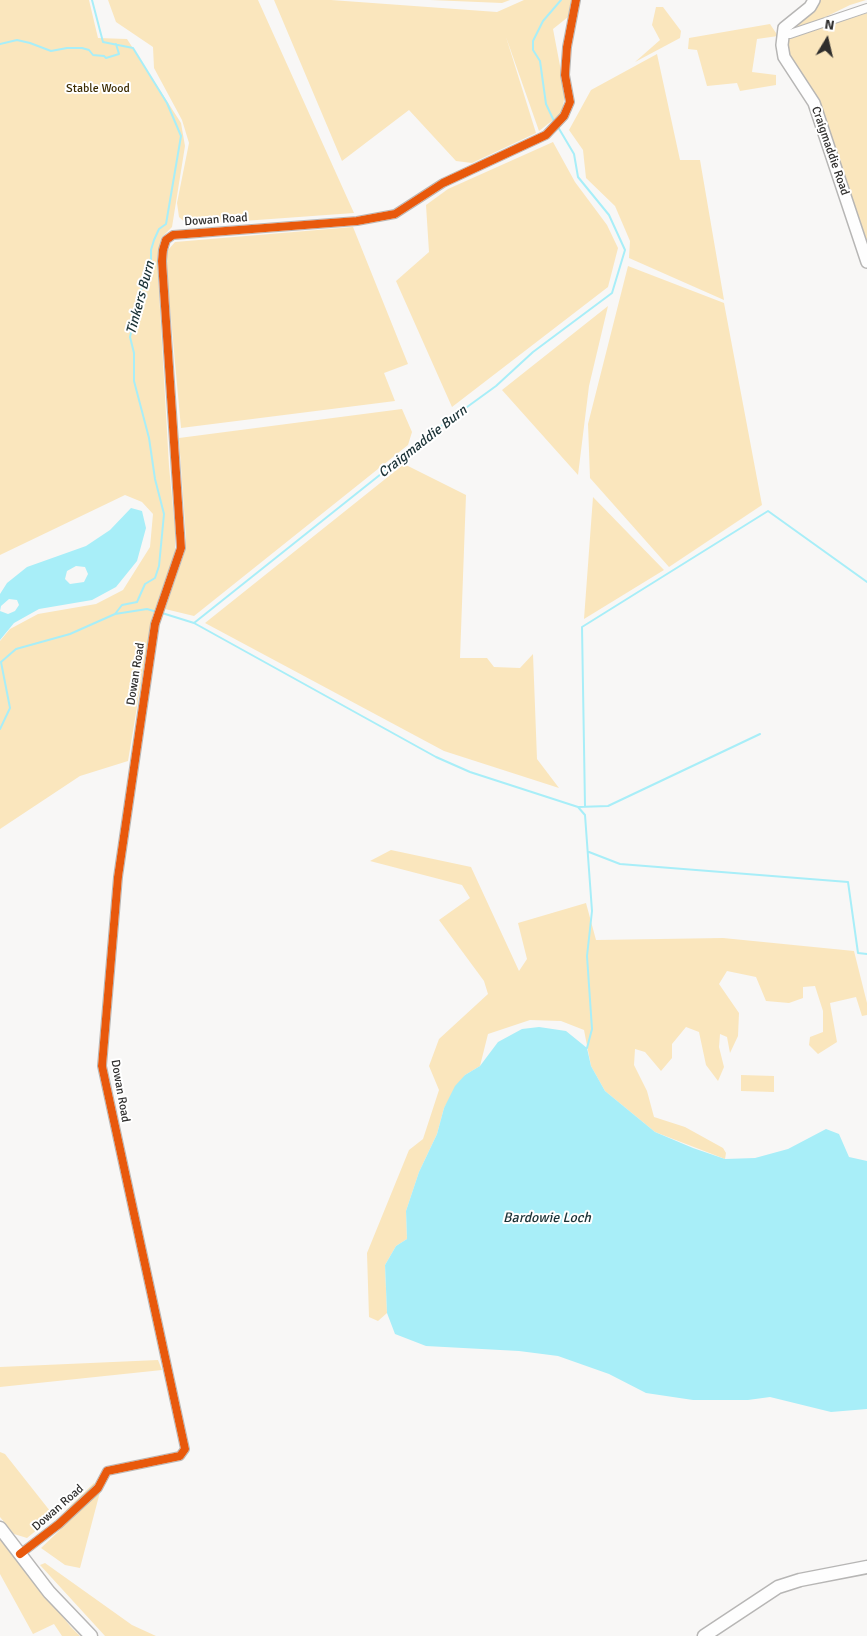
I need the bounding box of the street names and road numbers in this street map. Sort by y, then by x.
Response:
street label: Craigmaddie Road [808,105,852,197]
street label: Dowan Road [184,211,248,229]
street label: Dowan Road [124,642,148,706]
street label: Dowan Road [107,1059,133,1123]
street label: Dowan Road [29,1482,87,1534]

